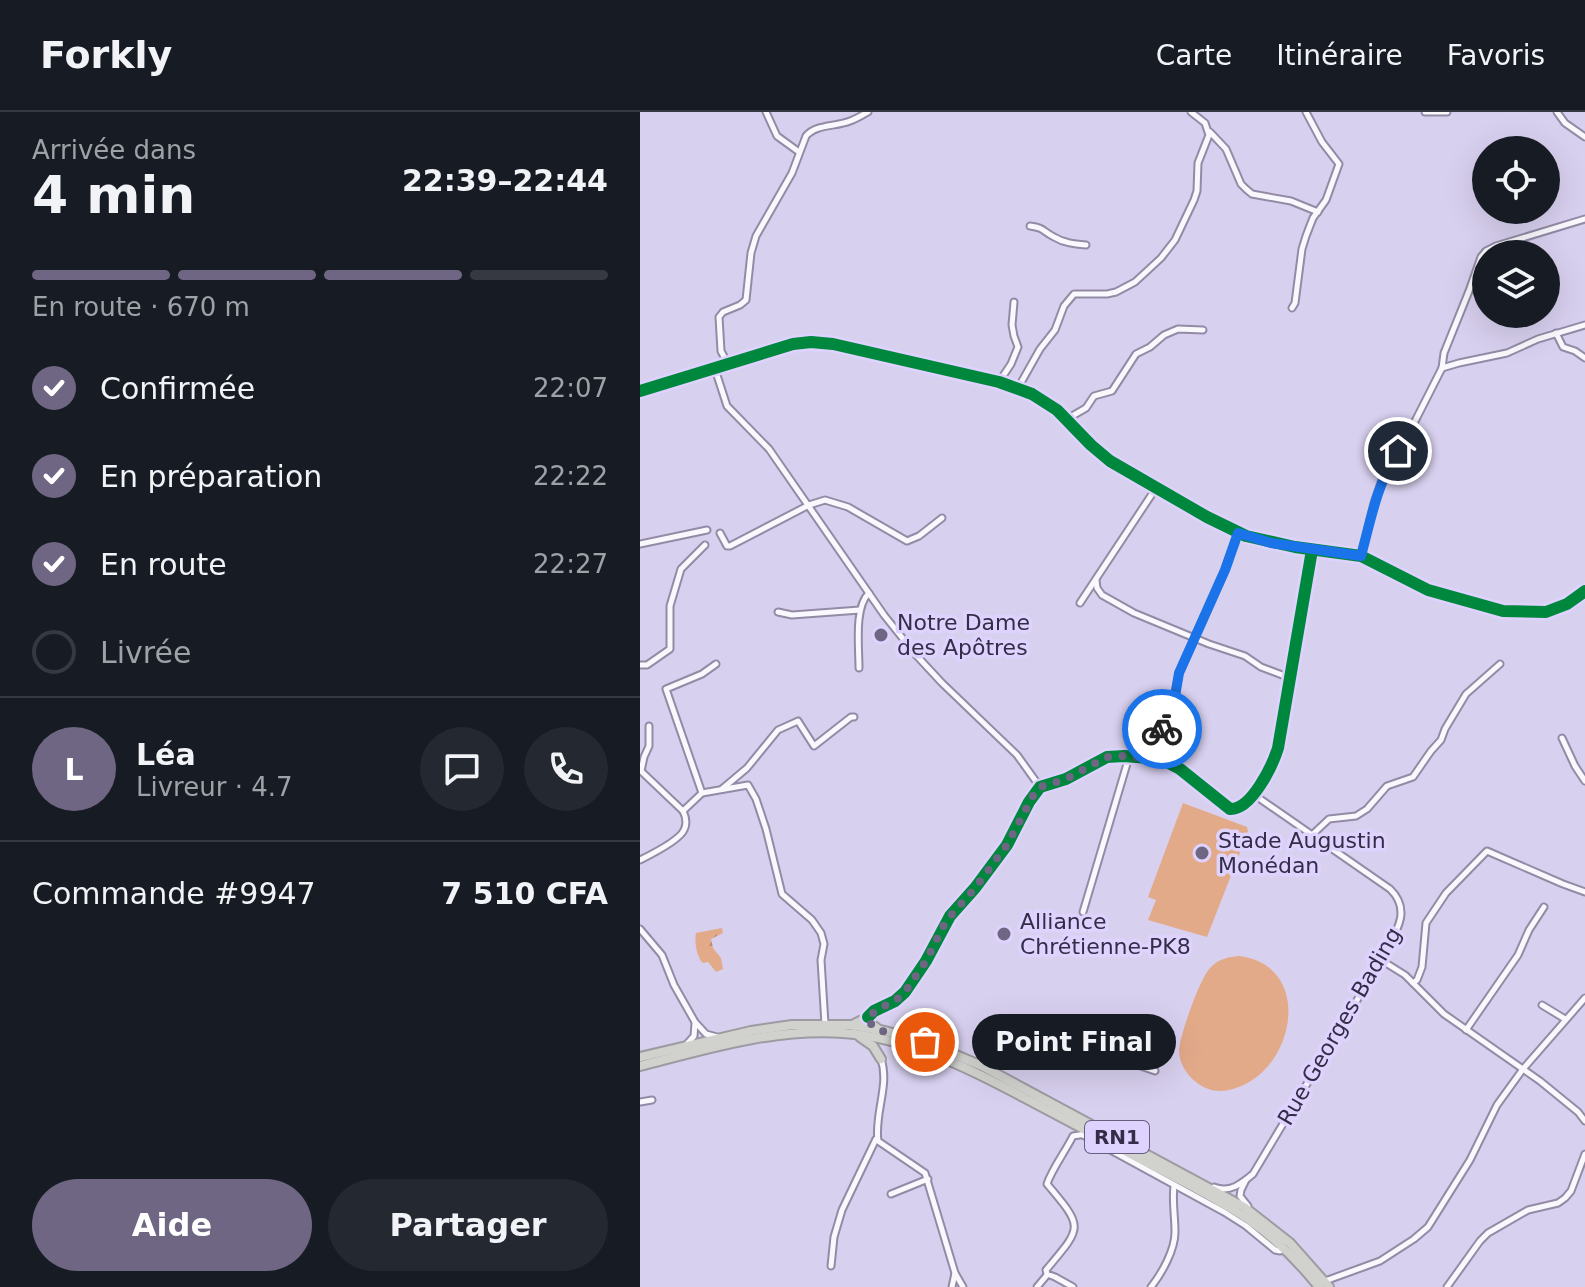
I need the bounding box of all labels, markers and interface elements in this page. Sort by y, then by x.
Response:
text: Forkly [40,33,172,77]
text: Carte [1156,39,1232,72]
text: Itinéraire [1276,39,1403,72]
text: Favoris [1447,39,1545,72]
text: Arrivée dans [32,135,196,165]
map controls [1472,136,1560,328]
button: locate [1472,136,1560,224]
text: 22:39–22:44 [402,163,608,198]
text: 4 min [32,165,195,225]
button: layers [1472,240,1560,328]
text: En route · 670 m [32,292,250,322]
icon: check [32,366,76,410]
text: Confirmée [100,371,255,406]
text: 22:07 [533,373,608,403]
pin [1364,417,1432,485]
icon: home [1376,429,1420,473]
icon: check [32,454,76,498]
text: En préparation [100,459,322,494]
text: 22:22 [533,461,608,491]
icon: check [32,542,76,586]
text: En route [100,547,227,582]
text: 22:27 [533,549,608,579]
place label: Notre Dame des Apôtres [897,610,1030,660]
marker: Notre Dame des Apôtres [872,626,890,644]
text: Livrée [100,635,191,670]
courier [1122,689,1202,769]
icon: bike [1140,707,1184,751]
button: chat [420,727,504,811]
button: phone [524,727,608,811]
text: Léa [136,737,196,772]
text: L [64,752,84,787]
text: Livreur · 4.7 [136,772,293,802]
place label: Stade Augustin Monédan [1218,828,1386,878]
marker: Stade Augustin Monédan [1193,844,1211,862]
text: Commande #9947 [32,876,316,911]
text: 7 510 CFA [441,876,608,911]
place label: Alliance Chrétienne-PK8 [1020,909,1191,959]
street label: Rue Georges Bading [1273,923,1406,1129]
marker: Alliance Chrétienne-PK8 [995,925,1013,943]
pin [891,1008,959,1076]
callout: Point Final [973,1014,1177,1070]
icon: bag [903,1020,947,1064]
text: Point Final [995,1027,1153,1057]
road number: RN1 [1085,1121,1149,1153]
button: Aide [32,1179,312,1271]
button: Partager [328,1179,608,1271]

